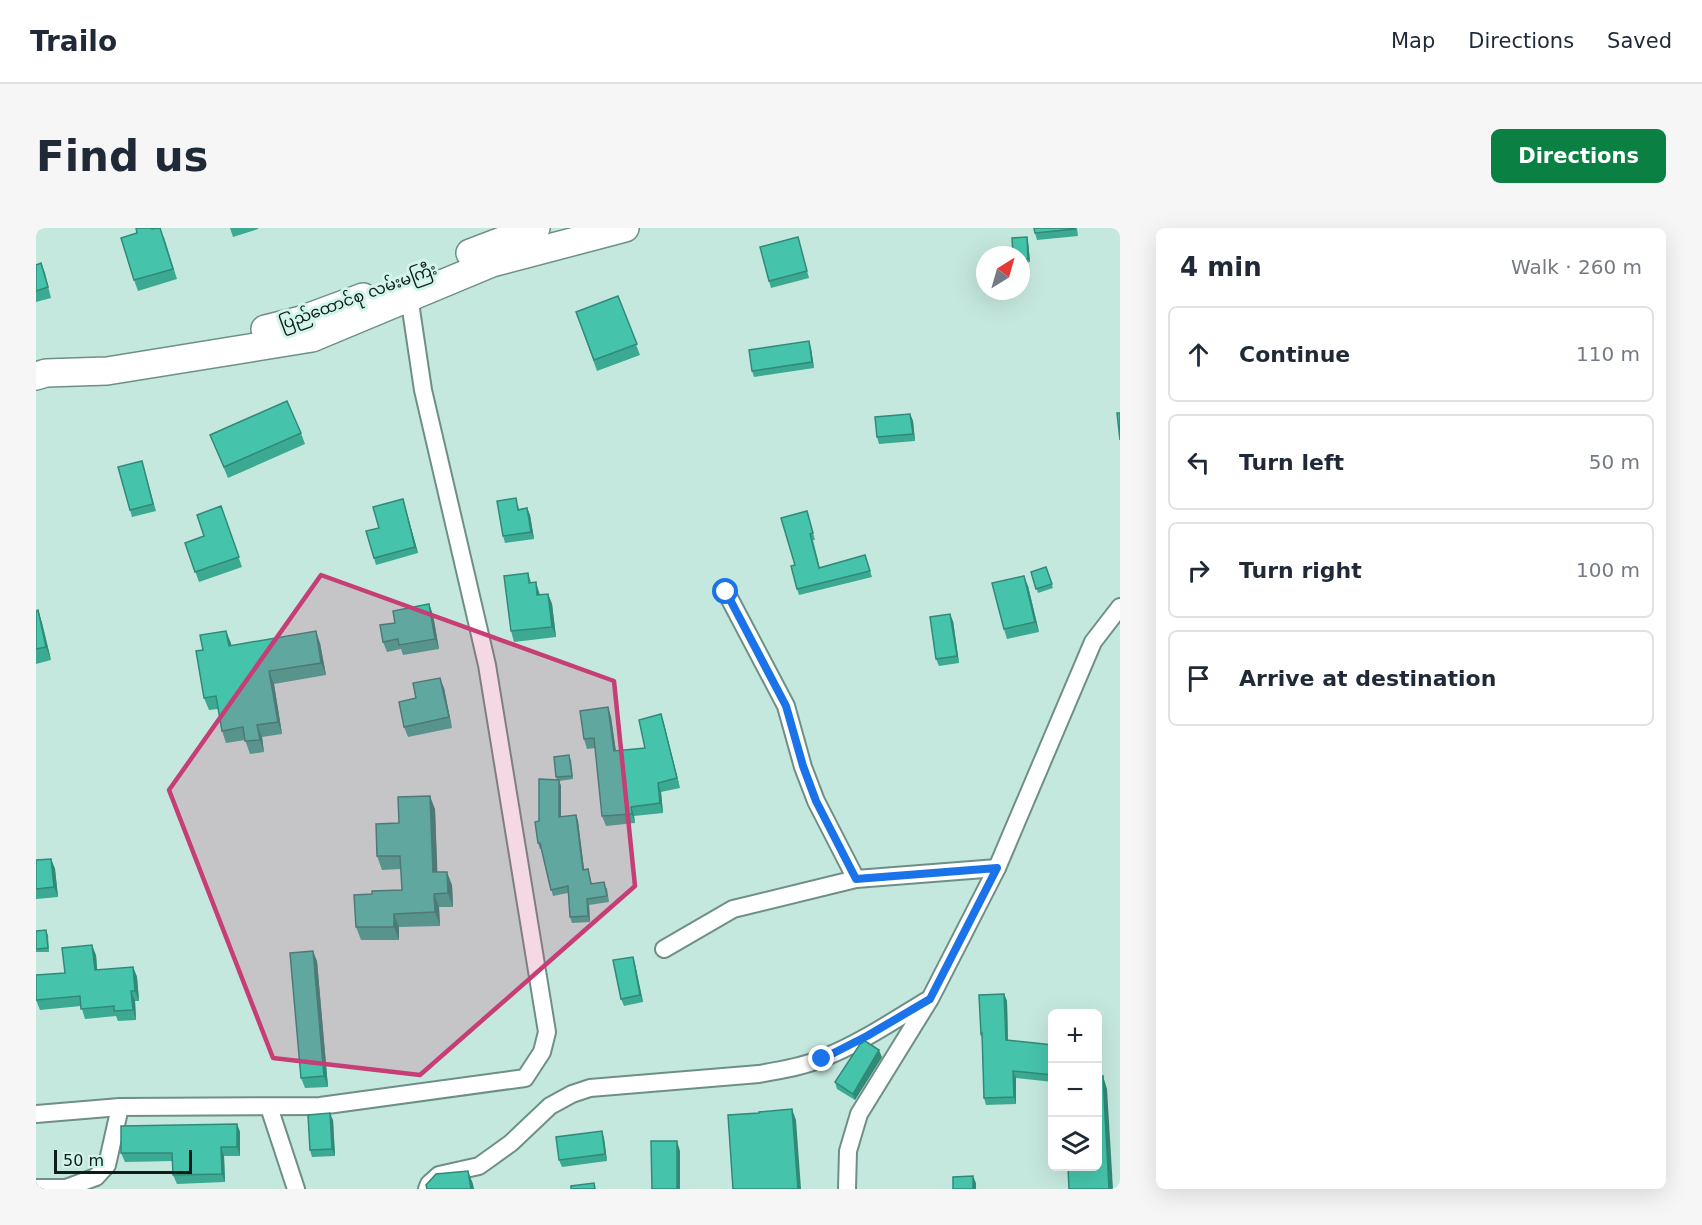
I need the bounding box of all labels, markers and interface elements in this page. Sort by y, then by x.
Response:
text: Trailo [30,25,117,58]
text: Map [1391,29,1435,53]
text: Directions [1468,29,1574,53]
text: Saved [1607,29,1672,53]
button: Directions [1491,129,1666,183]
text: Find us [36,132,209,181]
north arrow [976,246,1030,300]
text: 4 min [1180,252,1262,282]
text: Walk · 260 m [1511,255,1642,279]
street label: ပြည်ထောင်စု လမ်းမကြီး [276,257,441,338]
icon: ahead [1182,338,1215,371]
text: Continue [1239,342,1350,367]
text: 110 m [1576,342,1640,366]
icon: left [1182,446,1215,479]
text: Turn left [1239,450,1344,475]
text: 50 m [1589,450,1640,474]
icon: right [1182,554,1215,587]
text: Turn right [1239,558,1362,583]
text: 100 m [1576,558,1640,582]
route start [712,578,738,604]
icon: arrive [1182,662,1215,695]
text: Arrive at destination [1239,666,1496,691]
map controls [1048,1009,1102,1171]
button: + [1048,1009,1102,1063]
route end [808,1045,834,1071]
button: − [1048,1063,1102,1117]
button: layers [1048,1117,1102,1171]
scale bar [54,1147,192,1174]
text: 50 m [63,1151,104,1170]

